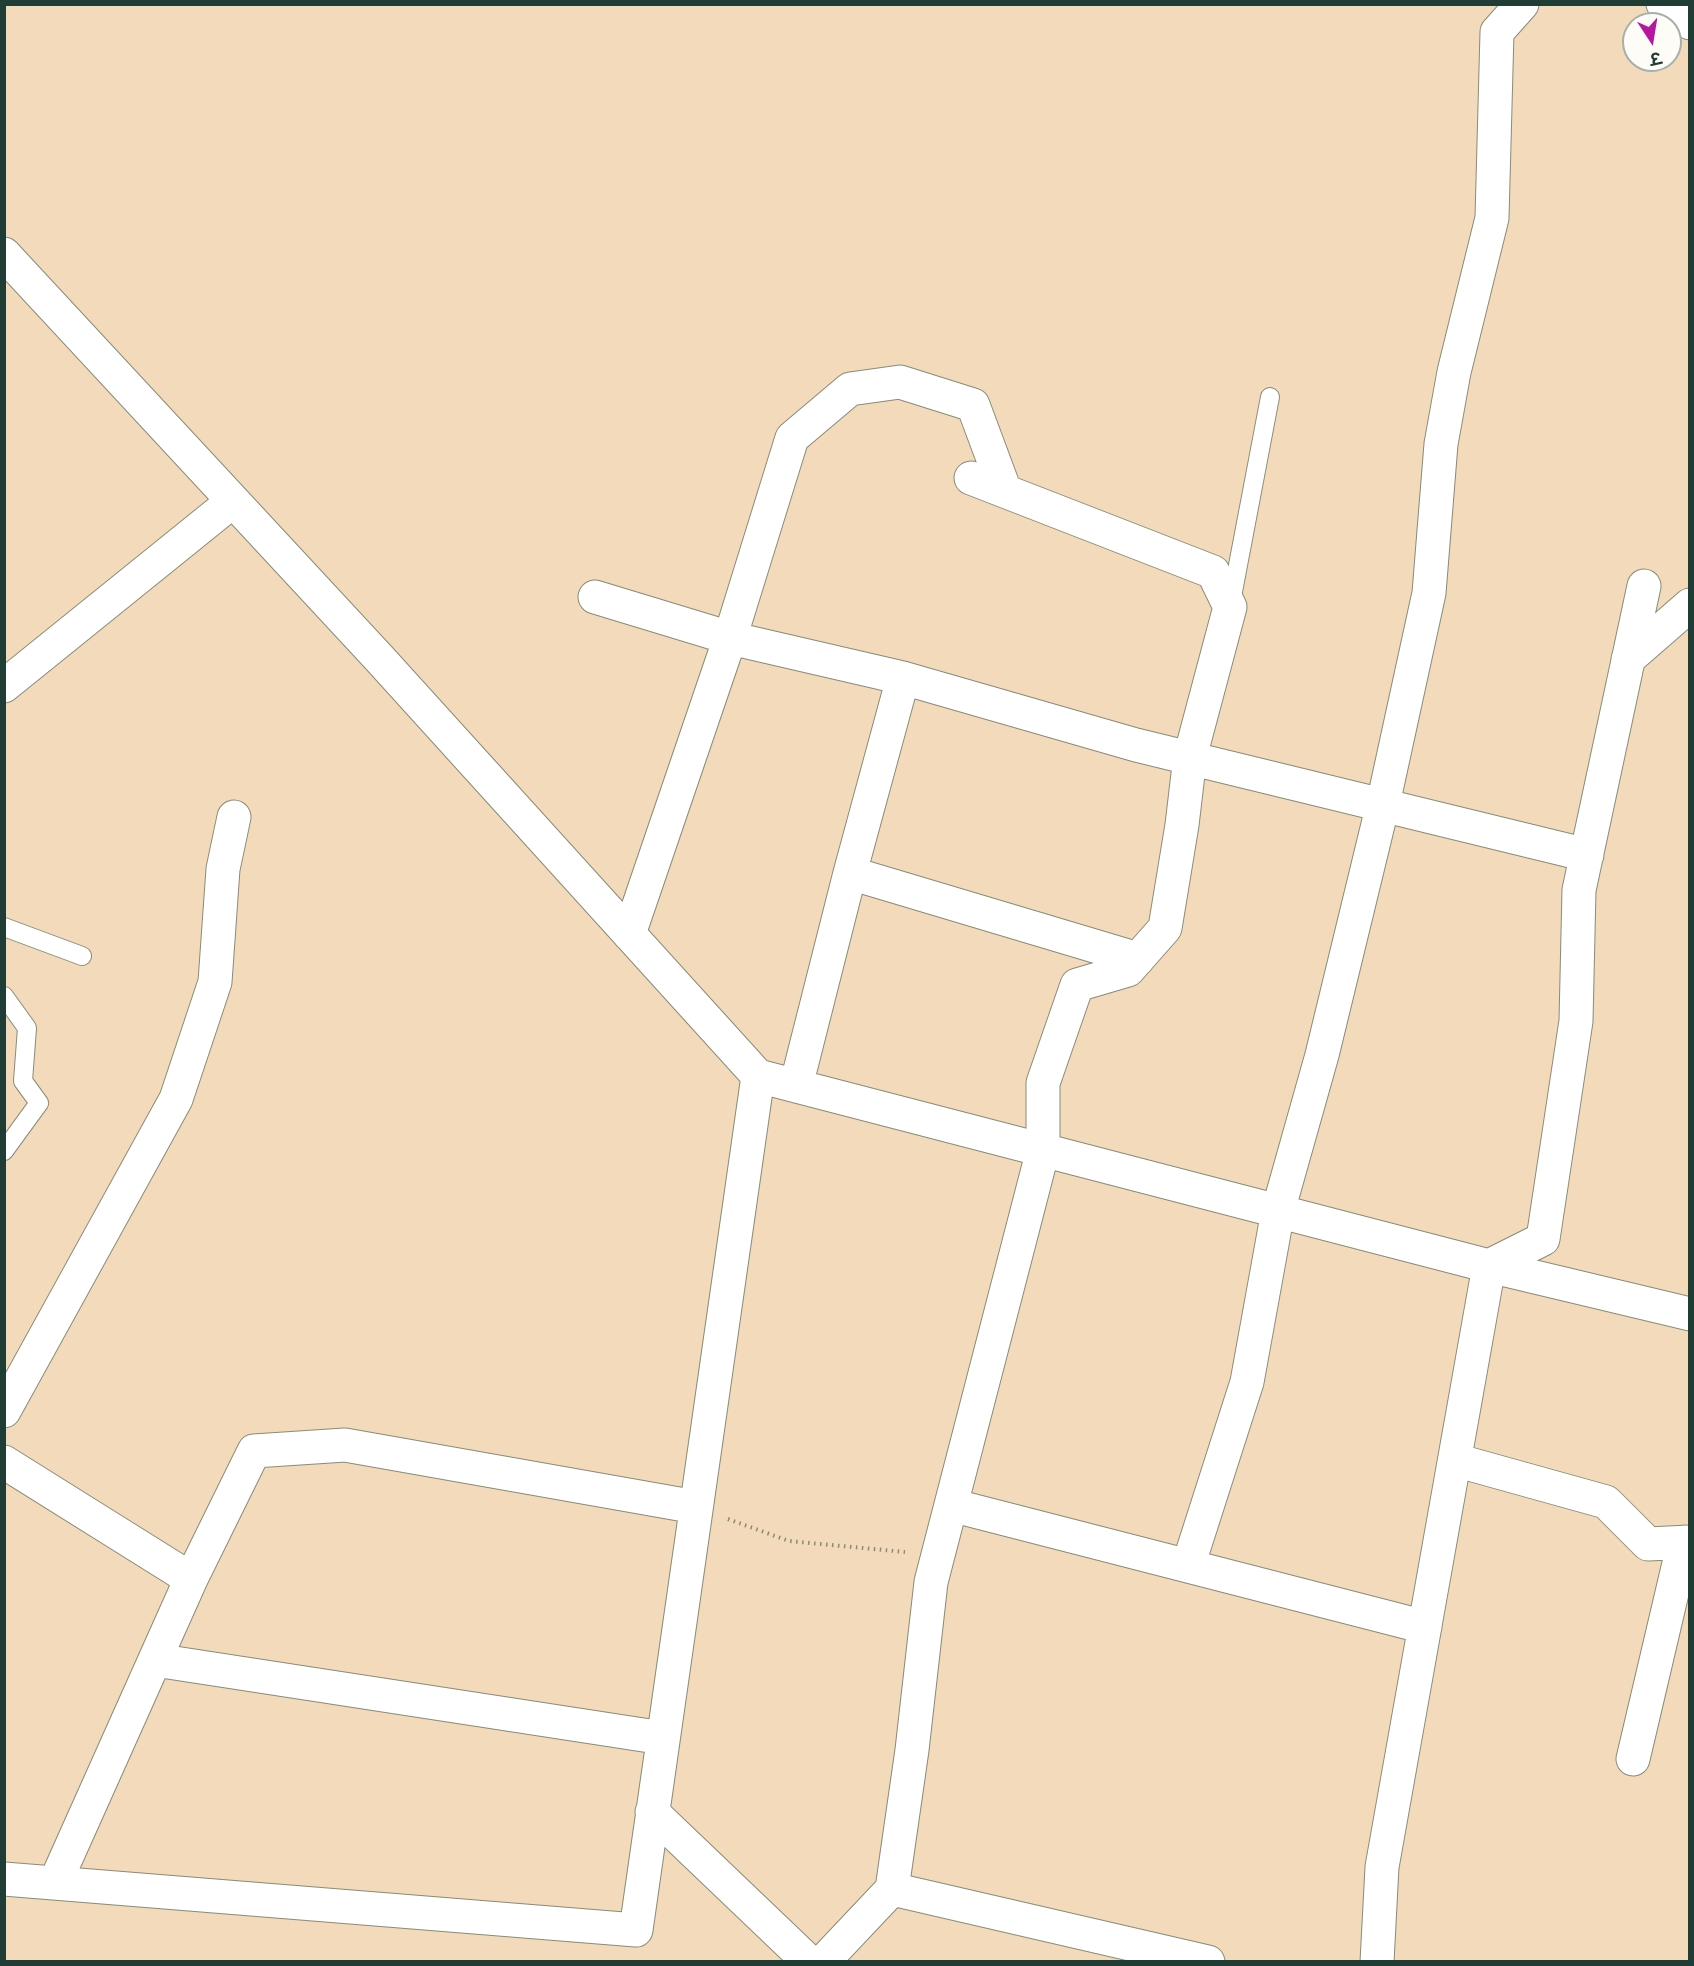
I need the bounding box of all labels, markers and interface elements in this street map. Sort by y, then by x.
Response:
north arrow [1622,12,1682,72]
text: उ [1648,47,1663,69]

